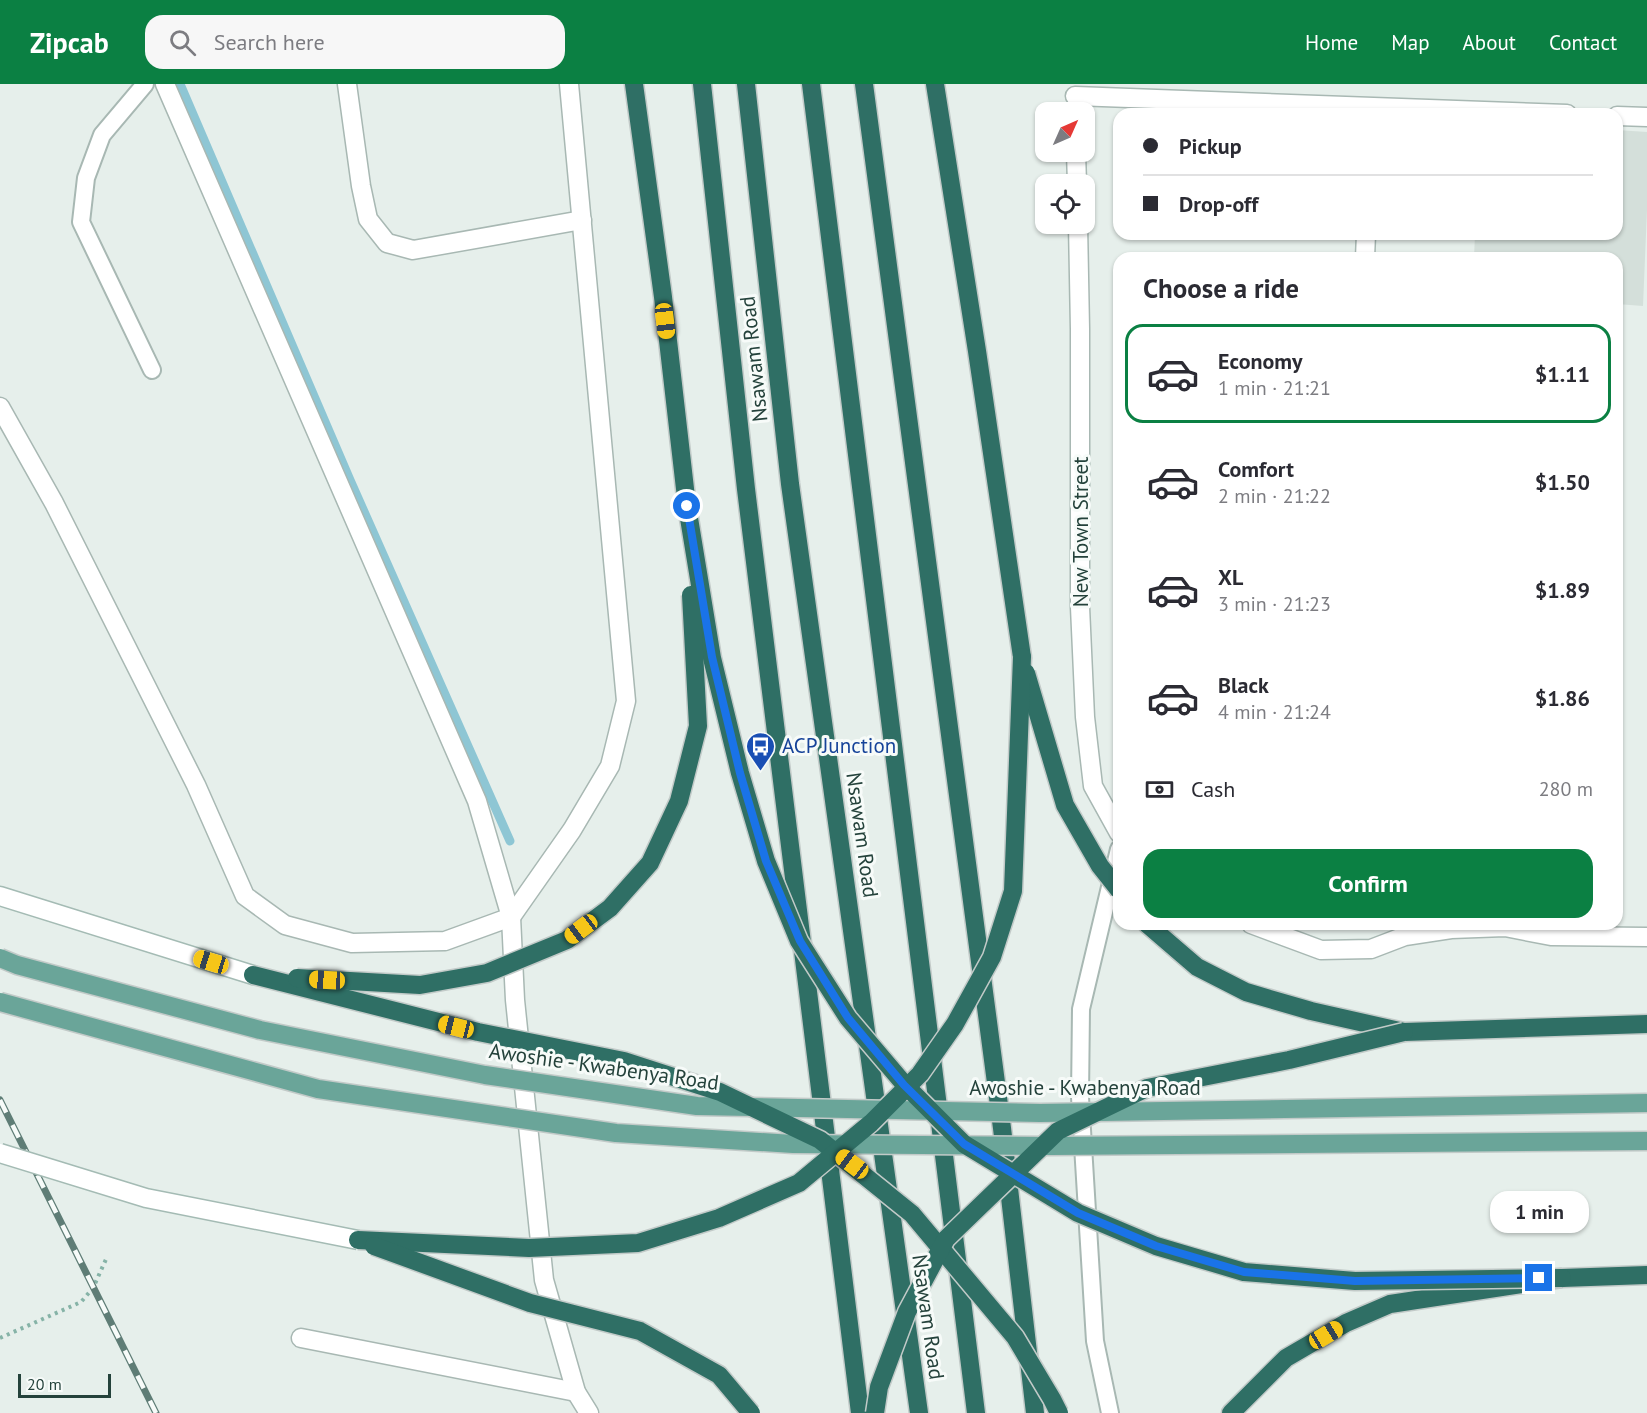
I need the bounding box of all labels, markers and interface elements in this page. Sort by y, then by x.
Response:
search box [145,15,565,69]
text: Zipcab [30,24,109,61]
icon: search [166,26,199,59]
text: Search here [214,28,325,56]
text: Home [1305,29,1358,56]
text: Map [1391,29,1430,56]
text: About [1463,29,1516,56]
text: Contact [1549,29,1617,56]
north arrow [1035,102,1095,162]
map controls [1035,102,1095,234]
text: Pickup [1179,132,1242,160]
button: locate [1035,174,1095,234]
text: Drop-off [1179,190,1258,218]
text: Choose a ride [1143,271,1299,305]
street label: Nsawam Road [733,295,774,423]
car [654,302,676,340]
icon: car [1146,347,1200,401]
text: Economy [1218,347,1302,375]
text: $1.11 [1535,360,1590,388]
text: 1 min · 21:21 [1218,375,1331,401]
icon: car [1146,455,1200,509]
text: Comfort [1218,455,1294,483]
street label: New Town Street [1067,457,1094,607]
text: $1.50 [1535,468,1590,496]
text: 2 min · 21:22 [1218,483,1331,509]
route start [673,492,700,519]
icon: car [1146,563,1200,617]
text: XL [1218,563,1243,591]
text: $1.89 [1535,576,1590,604]
text: 3 min · 21:23 [1218,591,1331,617]
icon: car [1146,671,1200,725]
text: Black [1218,671,1269,699]
text: $1.86 [1535,684,1590,712]
text: 4 min · 21:24 [1218,699,1331,725]
bus stop icon: ACP Junction [745,730,777,772]
place label: ACP Junction [782,732,896,759]
street label: Nsawam Road [840,770,885,899]
icon: cash [1143,773,1176,806]
text: Cash [1191,775,1235,803]
text: 280 m [1539,776,1593,802]
button: Confirm [1143,849,1593,918]
car [561,911,601,947]
car [191,948,231,976]
car [309,970,345,990]
car [436,1014,476,1040]
street label: Awoshie - Kwabenya Road [488,1037,721,1096]
street label: Awoshie - Kwabenya Road [969,1074,1201,1101]
car [832,1146,872,1182]
callout: 1 min [1490,1191,1588,1233]
text: 1 min [1515,1199,1564,1225]
street label: Nsawam Road [906,1252,951,1381]
route end [1525,1264,1552,1291]
car [1306,1318,1346,1352]
scale bar [18,1371,111,1398]
text: 20 m [27,1374,62,1394]

